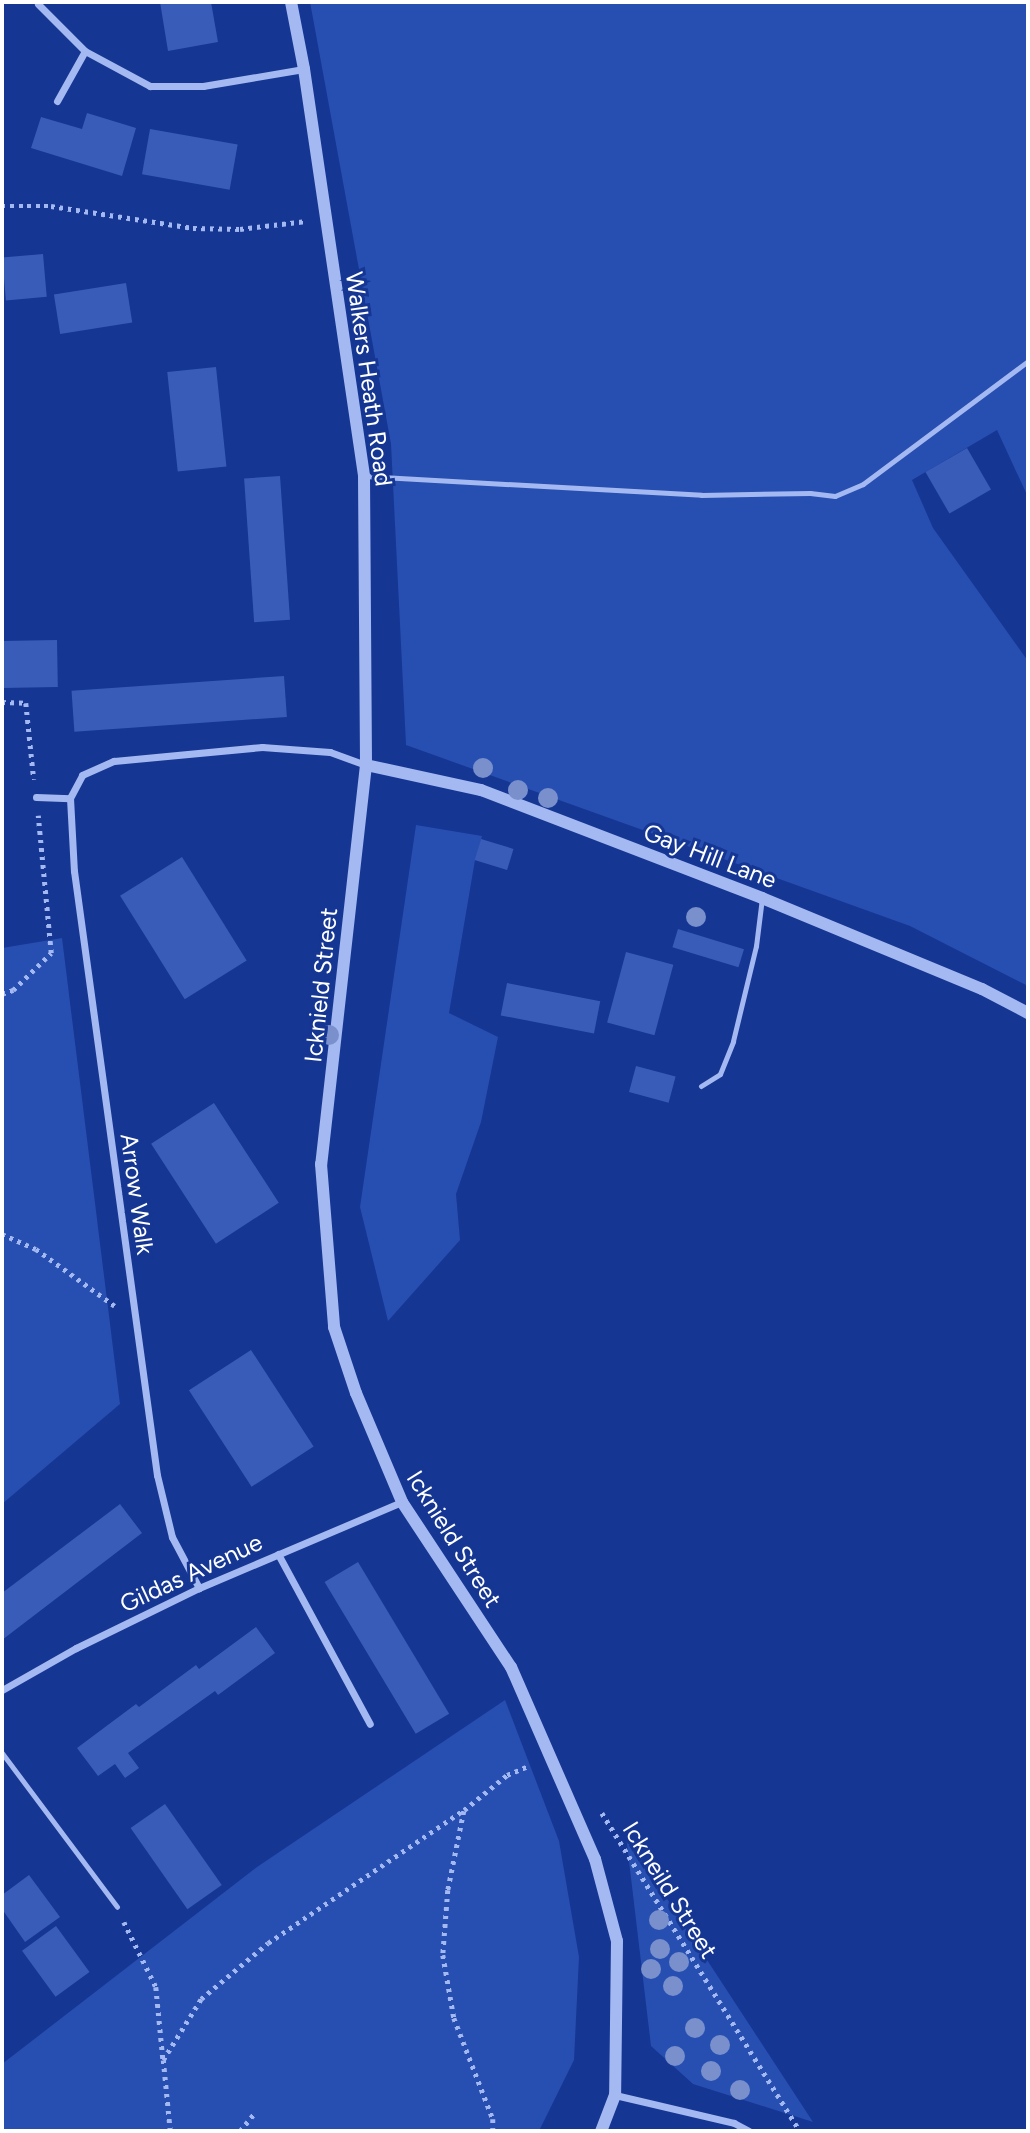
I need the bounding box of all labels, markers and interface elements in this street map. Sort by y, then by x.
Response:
street label: Walkers Heath Road [340,270,398,488]
street label: Gay Hill Lane [639,817,781,895]
street label: Icknield Street [299,906,343,1064]
street label: Arrow Walk [114,1132,160,1256]
street label: Icknield Street [401,1465,507,1613]
street label: Gildas Avenue [115,1527,267,1619]
street label: Ickneild Street [617,1816,723,1964]

